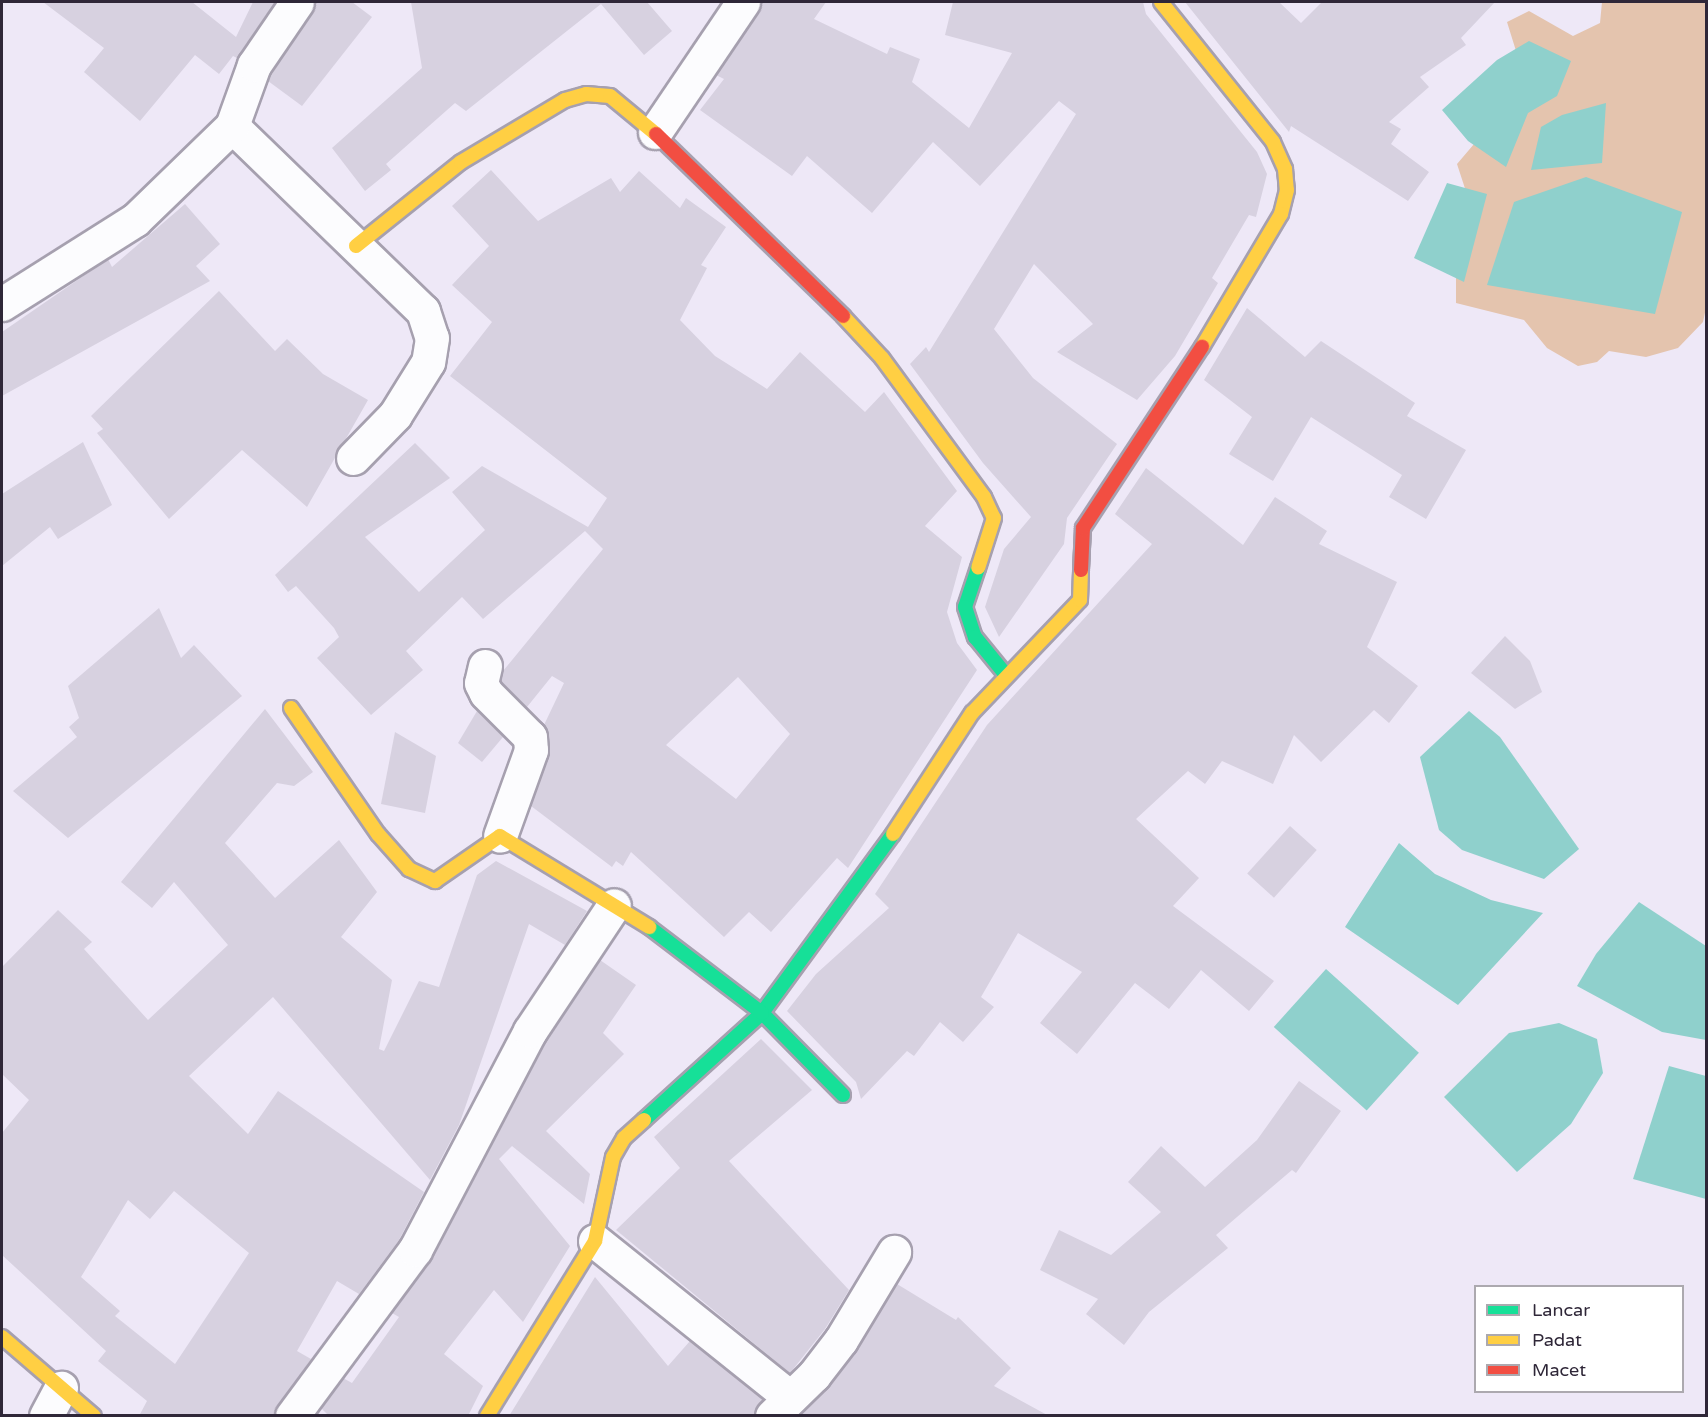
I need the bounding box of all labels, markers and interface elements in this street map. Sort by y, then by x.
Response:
legend [1474,1285,1684,1393]
text: Lancar [1532,1299,1590,1321]
text: Padat [1532,1329,1582,1351]
text: Macet [1532,1359,1586,1381]

